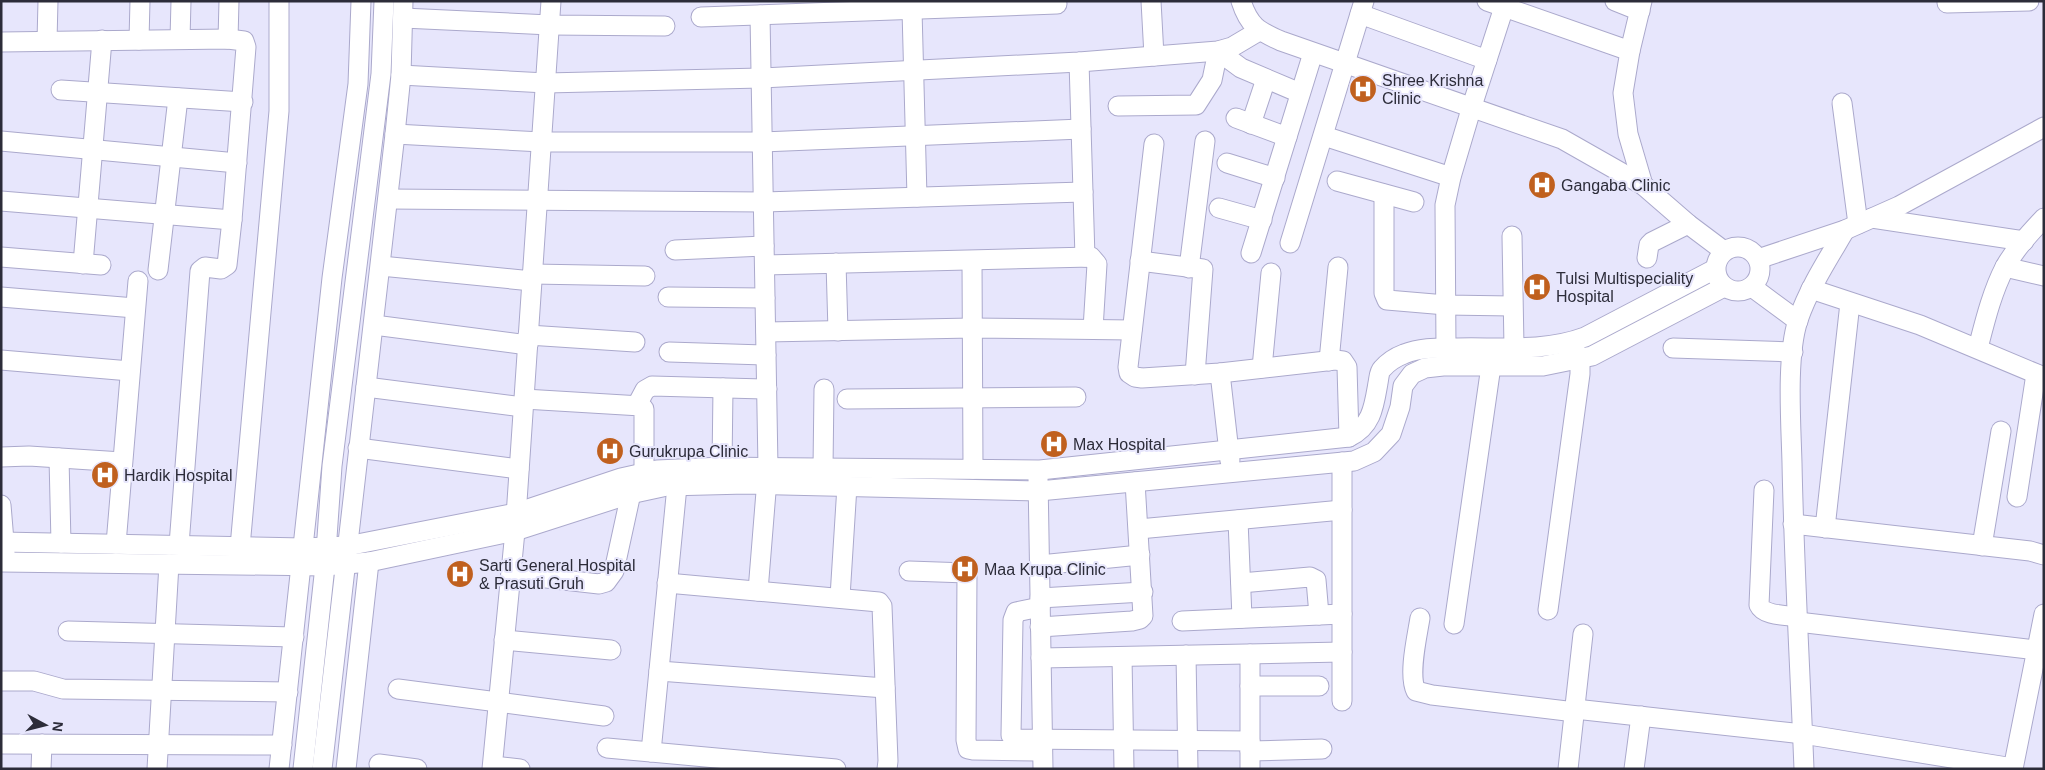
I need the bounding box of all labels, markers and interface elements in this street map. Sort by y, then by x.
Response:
place label: Shree Krishna Clinic [1382,72,1483,107]
hospital icon: Shree Krishna Clinic [1348,74,1378,104]
hospital icon: Gangaba Clinic [1527,170,1557,200]
place label: Gangaba Clinic [1561,177,1670,194]
place label: Tulsi Multispeciality Hospital [1556,270,1693,305]
hospital icon: Tulsi Multispeciality Hospital [1522,272,1552,302]
hospital icon: Max Hospital [1039,429,1069,459]
hospital icon: Gurukrupa Clinic [595,436,625,466]
place label: Max Hospital [1073,436,1165,453]
place label: Gurukrupa Clinic [629,443,748,460]
hospital icon: Hardik Hospital [90,460,120,490]
place label: Hardik Hospital [124,467,232,484]
hospital icon: Maa Krupa Clinic [950,554,980,584]
place label: Sarti General Hospital & Prasuti Gruh [479,557,636,592]
hospital icon: Sarti General Hospital & Prasuti Gruh [445,559,475,589]
place label: Maa Krupa Clinic [984,561,1106,578]
north arrow [20,700,70,750]
text: N [49,721,66,733]

